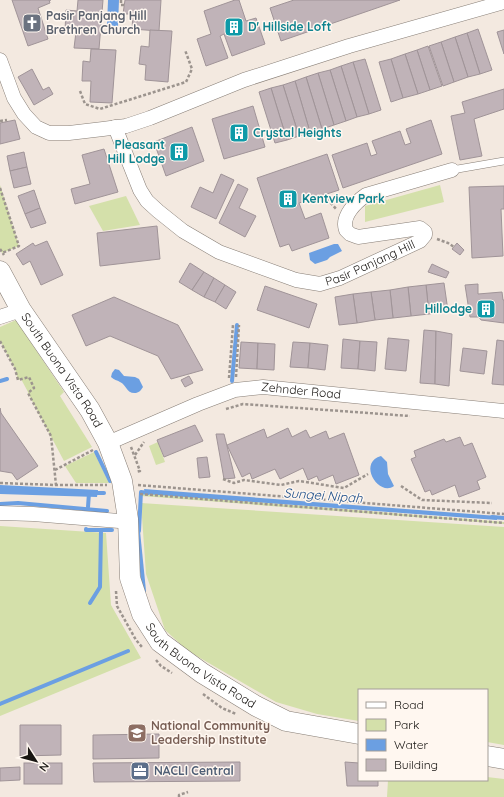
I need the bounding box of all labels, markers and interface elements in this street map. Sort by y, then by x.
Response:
place label: Pasir Panjang Hill Brethren Church [46,8,147,37]
church icon: Pasir Panjang Hill Brethren Church [21,12,43,34]
building icon: D' Hillside Loft [223,16,245,38]
place label: D' Hillside Loft [248,19,332,34]
building icon: Crystal Heights [228,122,250,144]
place label: Crystal Heights [253,125,342,140]
place label: Pleasant Hill Lodge [107,137,165,166]
building icon: Pleasant Hill Lodge [168,141,190,163]
building icon: Kentview Park [277,188,299,210]
place label: Kentview Park [302,191,385,206]
street label: Pasir Panjang Hill [323,236,417,289]
building icon: Hillodge [475,298,497,320]
place label: Hillodge [425,301,472,316]
street label: South Buona Vista Road [18,310,106,430]
street label: Zehnder Road [261,379,342,402]
water label: Sungei Nipah [283,484,364,506]
street label: South Buona Vista Road [143,620,259,711]
legend [358,689,488,781]
text: Road [394,697,424,712]
text: Park [394,717,419,732]
place label: National Community Leadership Institute [151,718,270,747]
school or university icon: National Community Leadership Institute [126,722,148,744]
text: Water [394,737,429,752]
north arrow [16,741,56,781]
text: Building [394,757,438,772]
text: N [36,759,52,774]
office icon: NACLI Central [129,760,151,782]
place label: NACLI Central [154,763,234,778]

